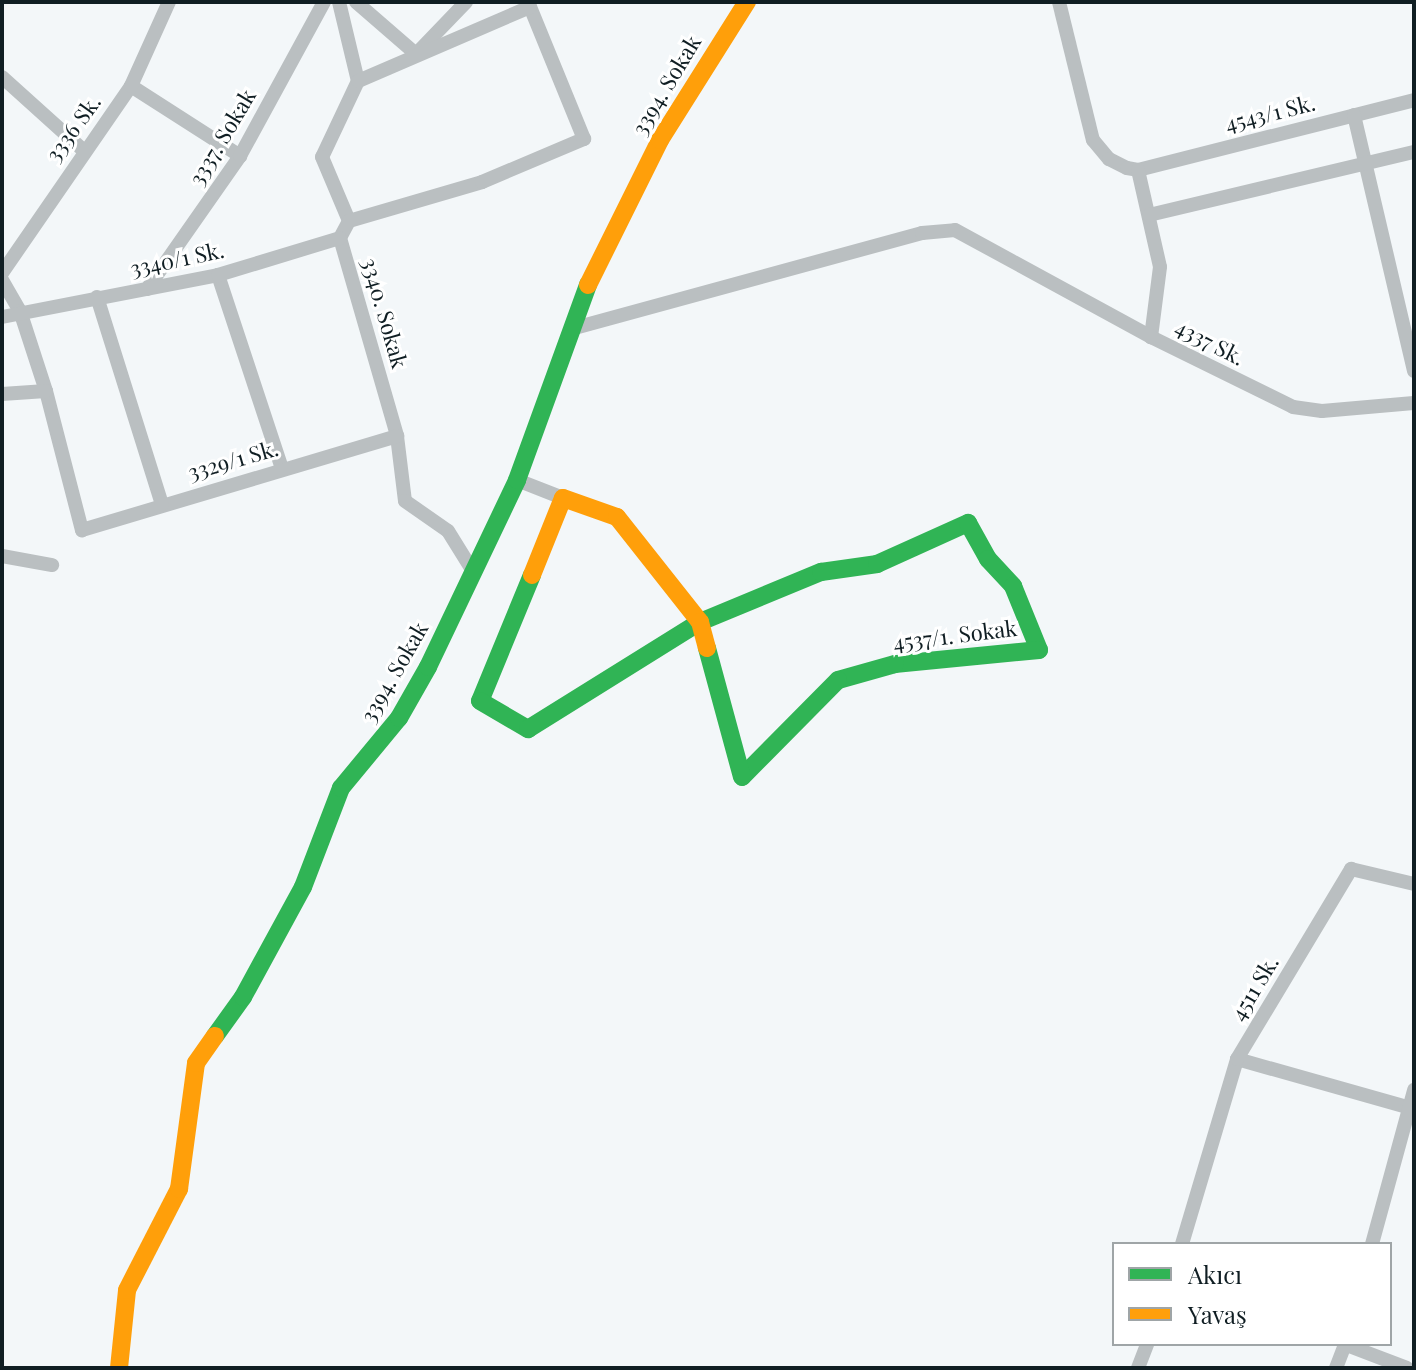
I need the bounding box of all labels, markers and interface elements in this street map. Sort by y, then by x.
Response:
street label: 3394. Sokak [626,30,706,140]
street label: 3337. Sokak [183,84,261,190]
street label: 3336 Sk. [40,89,106,167]
street label: 4543/1 Sk. [1222,89,1318,137]
street label: 3340/1 Sk. [128,236,226,282]
street label: 3340. Sokak [357,255,413,371]
street label: 4337 Sk. [1171,313,1249,371]
street label: 3329/1 Sk. [185,435,281,485]
street label: 4537/1. Sokak [892,614,1018,656]
street label: 3394. Sokak [355,617,433,727]
street label: 4511 Sk. [1224,951,1284,1025]
legend [1112,1242,1392,1346]
text: Akıcı [1188,1258,1242,1290]
text: Yavaş [1188,1298,1247,1330]

